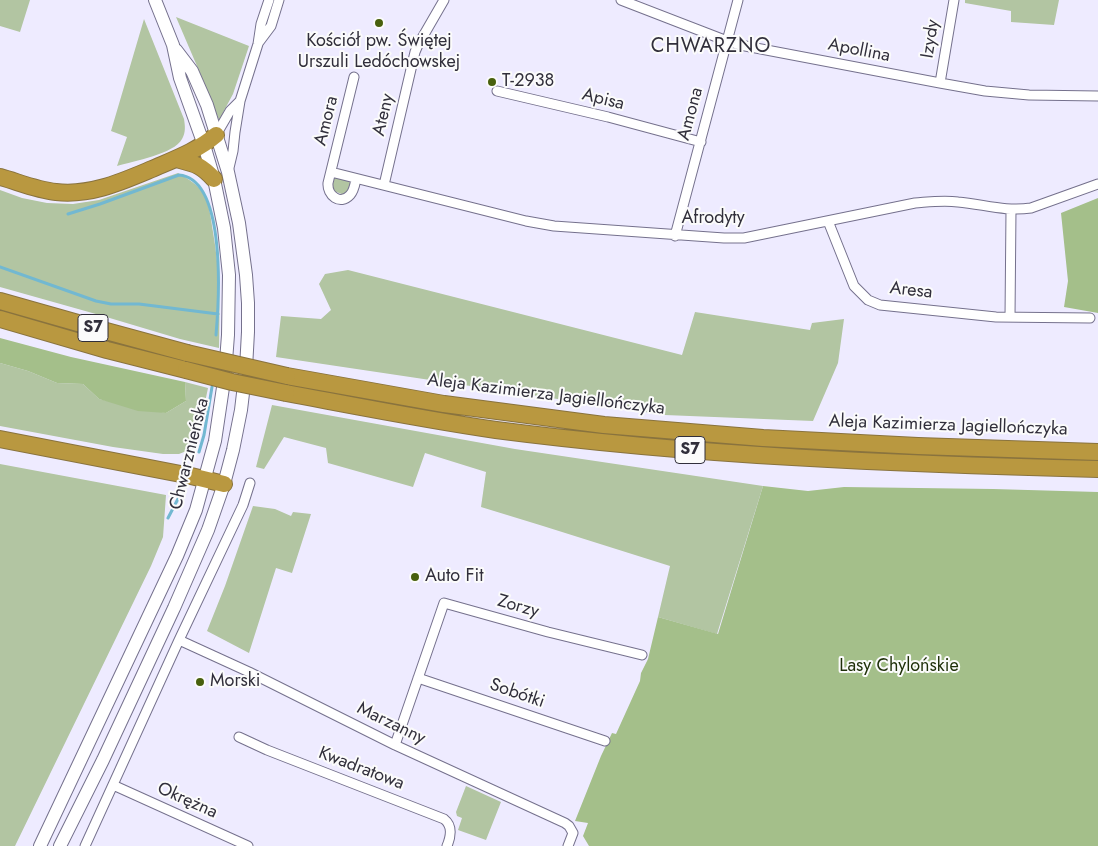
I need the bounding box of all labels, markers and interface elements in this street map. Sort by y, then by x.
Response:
marker: Kościół pw. Świętej Urszuli Ledóchowskej [373,17,385,29]
street label: Izydy [917,18,945,60]
place label: Kościół pw. Świętej Urszuli Ledóchowskej [298,31,460,74]
street label: Apollina [826,34,892,68]
district label: CHWARZNO [650,35,772,59]
place label: T-2938 [502,71,554,93]
marker: T-2938 [486,76,498,88]
street label: Apisa [580,84,626,116]
street label: Amona [674,85,708,143]
street label: Ateny [369,92,399,138]
street label: Amora [310,94,344,148]
street label: Afrodyty [681,208,745,230]
street label: Aresa [889,278,933,304]
road number: S7 [78,314,108,342]
street label: Aleja Kazimierza Jagiellończyka [426,370,666,420]
street label: Chwarznieńska [166,396,214,512]
street label: Aleja Kazimierza Jagiellończyka [828,411,1068,441]
road number: S7 [675,436,705,464]
place label: Auto Fit [425,566,484,588]
marker: Auto Fit [409,571,421,583]
street label: Zorzy [495,591,541,623]
park label: Lasy Chylońskie [839,656,959,678]
place label: Morski [210,671,260,693]
street label: Sobótki [487,675,547,713]
marker: Morski [194,676,206,688]
street label: Marzanny [353,698,429,750]
street label: Kwadratowa [315,743,407,795]
street label: Okrężna [154,778,220,824]

